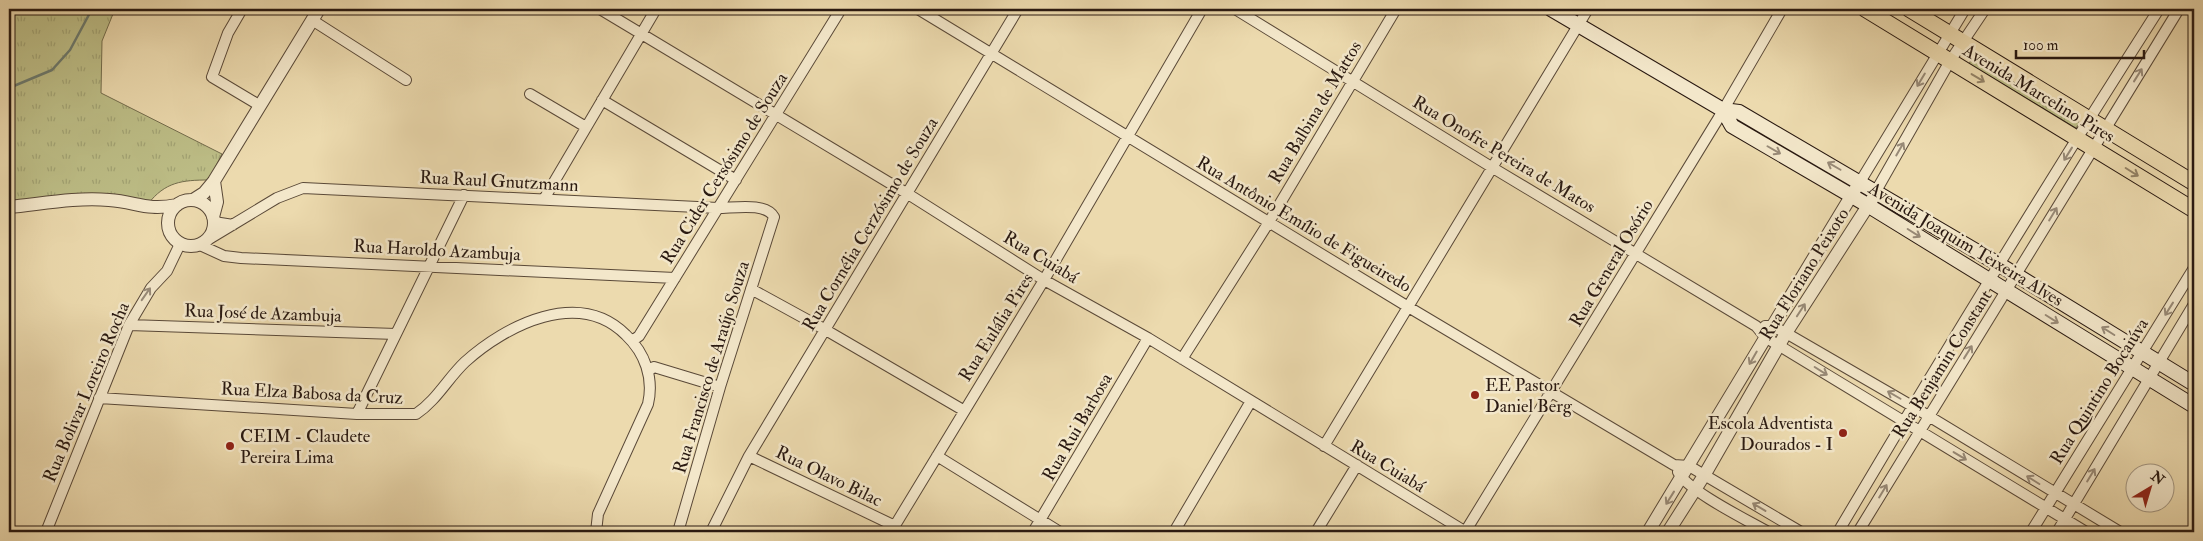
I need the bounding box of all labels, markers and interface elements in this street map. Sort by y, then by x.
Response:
scale bar [2016,28,2143,60]
text: 100 m [2023,36,2059,55]
street label: Rua Balbina de Mattos [1264,37,1367,188]
street label: Avenida Marcelino Pires [1958,39,2119,148]
street label: Rua Cider Cersósimo de Souza [656,68,793,268]
one-way arrow [2132,68,2143,82]
one-way arrow [1915,72,1925,86]
one-way arrow [1971,74,1985,84]
street label: Rua Onofre Pereira de Matos [1408,91,1599,218]
street label: Rua Cornélia Cerzósimo de Souza [797,113,944,335]
one-way arrow [1896,142,1906,157]
one-way arrow [1767,146,1781,156]
one-way arrow [2063,146,2073,160]
street label: Rua Antônio Emílio de Figueiredo [1192,151,1416,298]
one-way arrow [1827,161,1841,171]
street label: Rua Raul Gnutzmann [419,166,579,197]
one-way arrow [2125,167,2139,177]
street label: Avenida Joaquim Teixeira Alves [1863,177,2067,312]
street label: Rua General Osório [1564,195,1659,331]
street label: Rua Floriano Peixoto [1755,204,1855,345]
one-way arrow [2048,207,2058,221]
street label: Rua Cuiabá [999,226,1083,289]
one-way arrow [1906,229,1920,239]
street label: Rua Haroldo Azambuja [353,235,522,266]
street label: Rua Francisco de Araújo Souza [668,258,755,476]
street label: Rua Eulália Pires [954,269,1039,386]
street label: Rua Benjamin Constant [1887,286,1997,443]
one-way arrow [141,287,151,301]
street label: Rua Bolivar Loreiro Rocha [38,298,135,486]
street label: Rua José de Azambuja [184,299,343,328]
one-way arrow [2163,302,2173,316]
one-way arrow [1796,304,1806,318]
street label: Rua Quintino Bocaiúva [2045,313,2154,469]
one-way arrow [2045,314,2059,324]
one-way arrow [2101,326,2115,336]
one-way arrow [1964,346,1974,360]
one-way arrow [1747,350,1757,364]
one-way arrow [1814,367,1828,377]
street label: Rua Rui Barbosa [1037,369,1118,485]
place label: EE Pastor Daniel Berg [1485,374,1573,418]
street label: Rua Elza Babosa da Cruz [220,377,404,410]
marker: EE Pastor Daniel Berg [1469,389,1481,401]
one-way arrow [1888,390,1902,400]
place label: Escola Adventista Dourados - I [1708,412,1834,456]
place label: CEIM - Claudete Pereira Lima [240,425,371,469]
marker: Escola Adventista Dourados - I [1837,427,1849,439]
street label: Rua Cuiabá [1346,435,1430,498]
marker: CEIM - Claudete Pereira Lima [224,440,236,452]
street label: Rua Olavo Bilac [772,441,886,512]
one-way arrow [1952,452,1966,462]
north arrow [2126,464,2176,514]
text: N [2147,467,2168,489]
one-way arrow [2087,469,2097,483]
one-way arrow [2026,475,2040,485]
one-way arrow [1878,484,1888,498]
one-way arrow [1665,490,1675,504]
one-way arrow [1753,502,1767,512]

